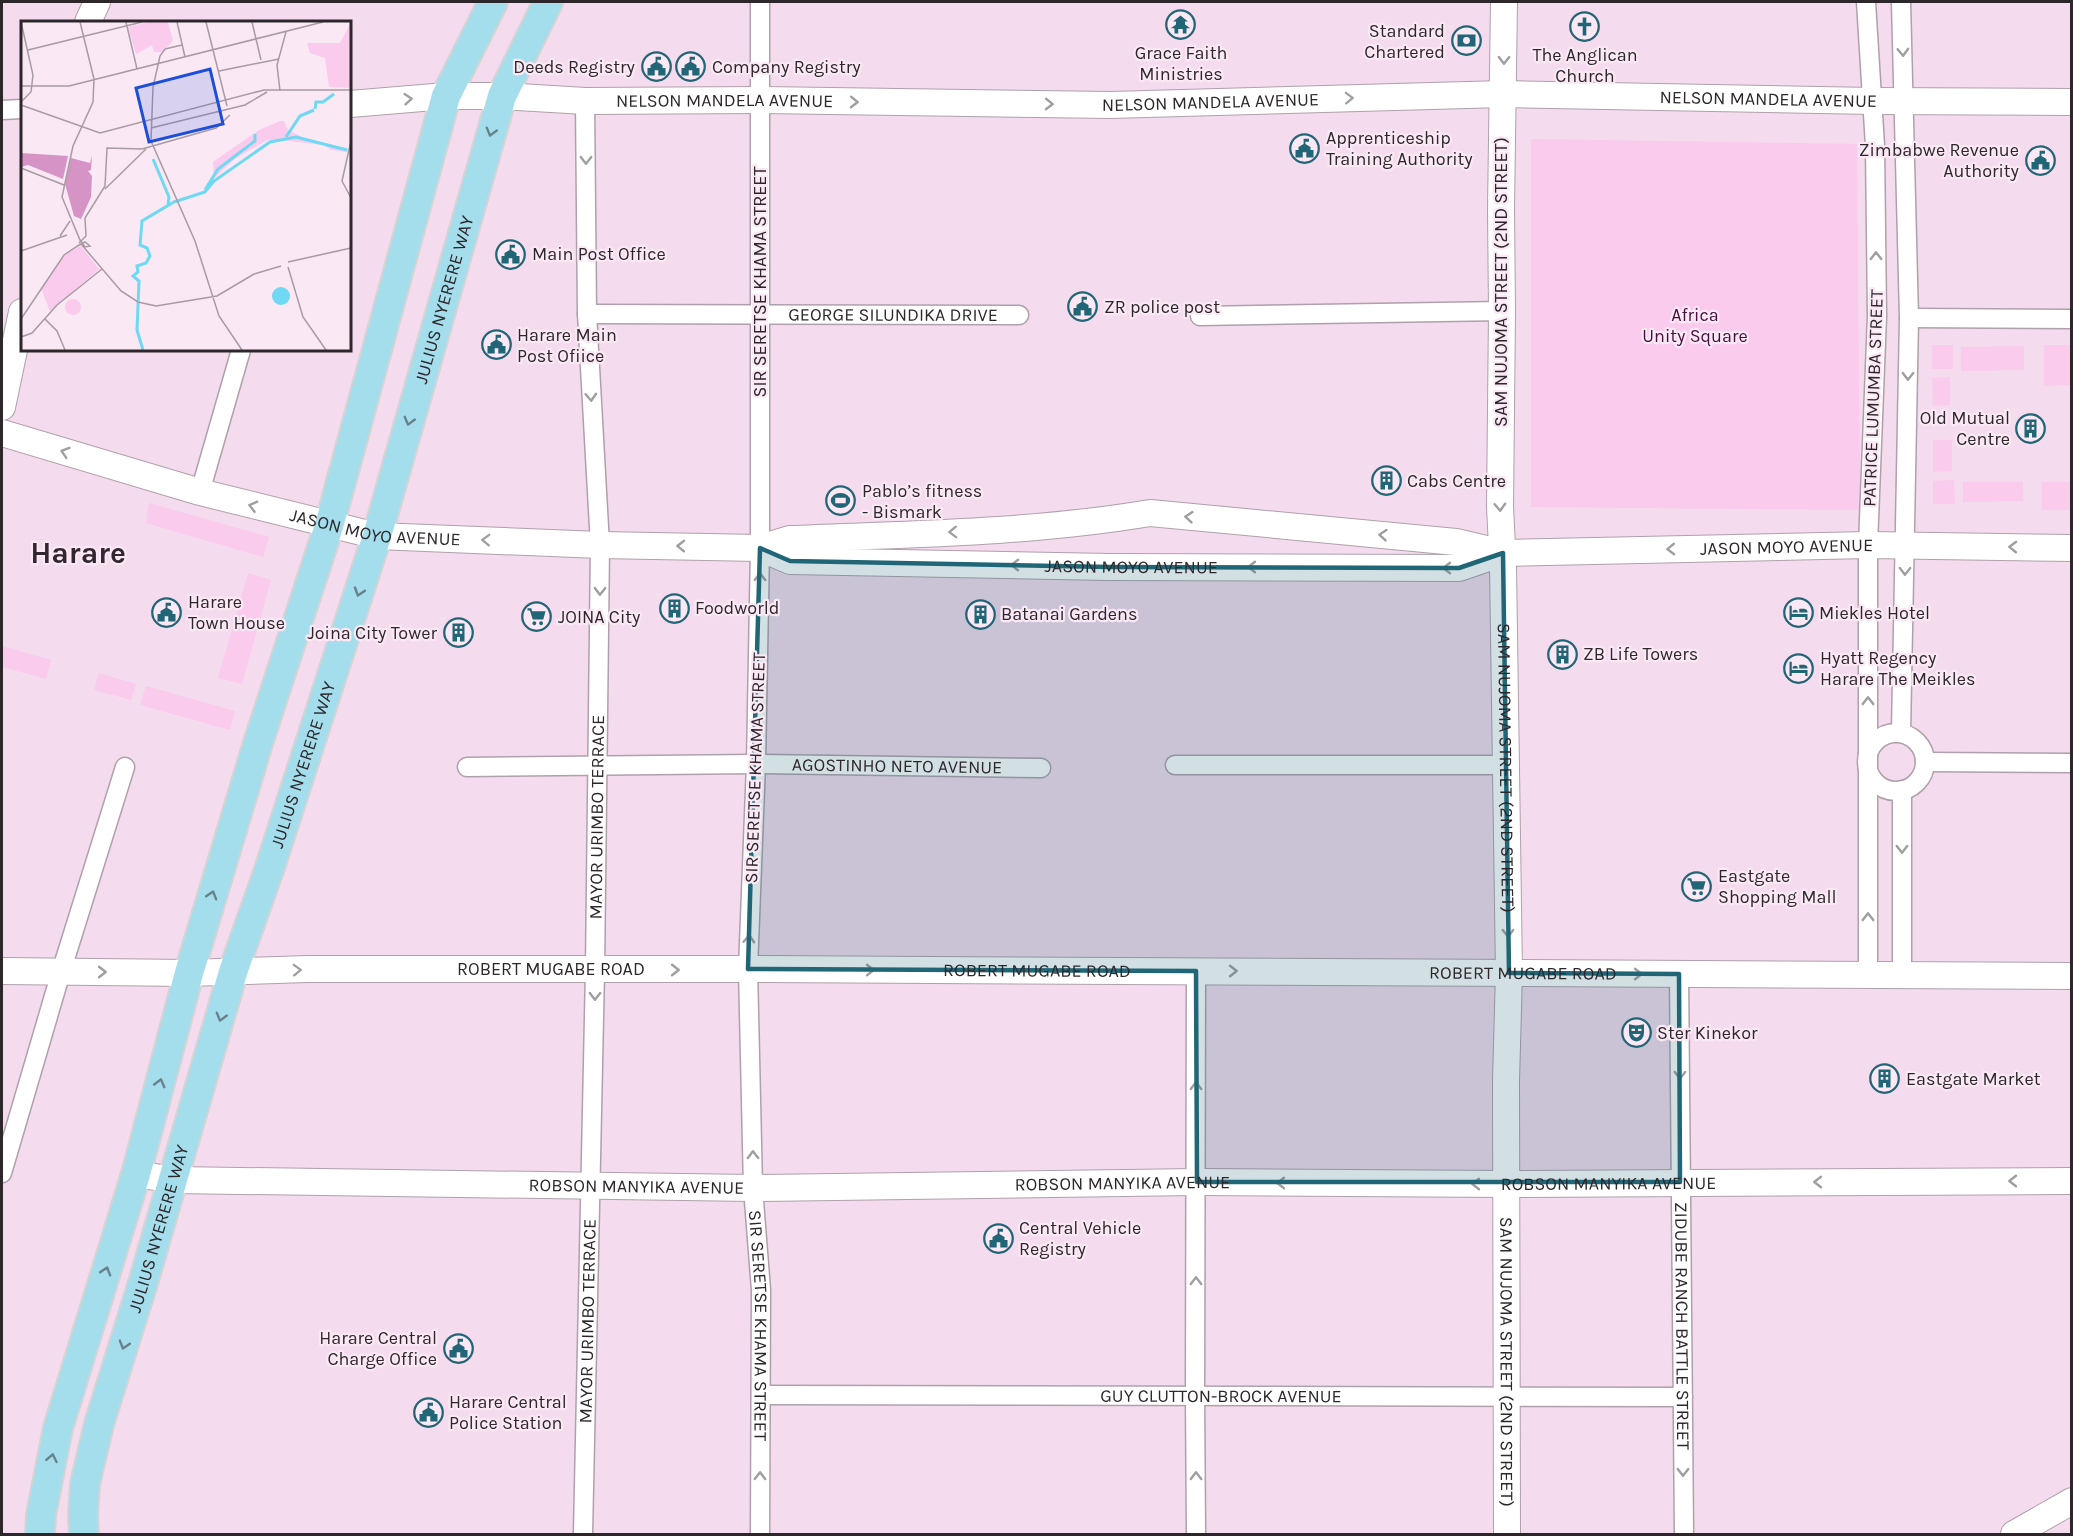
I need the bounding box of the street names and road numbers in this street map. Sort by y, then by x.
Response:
street label: NELSON MANDELA AVENUE [1659,86,1877,112]
street label: NELSON MANDELA AVENUE [1102,88,1319,116]
street label: NELSON MANDELA AVENUE [616,89,833,112]
street label: SAM NUJOMA STREET (2ND STREET) [1490,137,1512,427]
street label: SIR SERETSE KHAMA STREET [749,167,771,397]
street label: JULIUS NYERERE WAY [410,213,478,386]
street label: PATRICE LUMUMBA STREET [1858,289,1888,507]
street label: GEORGE SILUNDIKA DRIVE [788,303,998,326]
street label: JASON MOYO AVENUE [287,504,461,550]
street label: JASON MOYO AVENUE [1700,534,1873,560]
street label: JASON MOYO AVENUE [1044,555,1218,578]
street label: SAM NUJOMA STREET (2ND STREET) [1493,623,1519,913]
street label: SIR SERETSE KHAMA STREET [740,652,770,884]
street label: JULIUS NYERERE WAY [266,679,340,851]
street label: MAYOR URIMBO TERRACE [585,715,609,920]
street label: AGOSTINHO NETO AVENUE [792,754,1002,778]
street label: ROBERT MUGABE ROAD [457,958,645,980]
street label: ROBERT MUGABE ROAD [943,959,1131,982]
street label: ROBERT MUGABE ROAD [1429,962,1617,985]
street label: JULIUS NYERERE WAY [123,1142,193,1315]
street label: ROBSON MANYIKA AVENUE [1014,1171,1230,1195]
street label: ROBSON MANYIKA AVENUE [1501,1172,1716,1195]
street label: ROBSON MANYIKA AVENUE [529,1174,744,1199]
street label: ZIDUBE RANCH BATTLE STREET [1670,1202,1694,1450]
street label: SIR SERETSE KHAMA STREET [744,1209,772,1441]
street label: SAM NUJOMA STREET (2ND STREET) [1495,1217,1518,1507]
street label: MAYOR URIMBO TERRACE [574,1219,601,1424]
street label: GUY CLUTTON-BROCK AVENUE [1100,1385,1342,1407]

